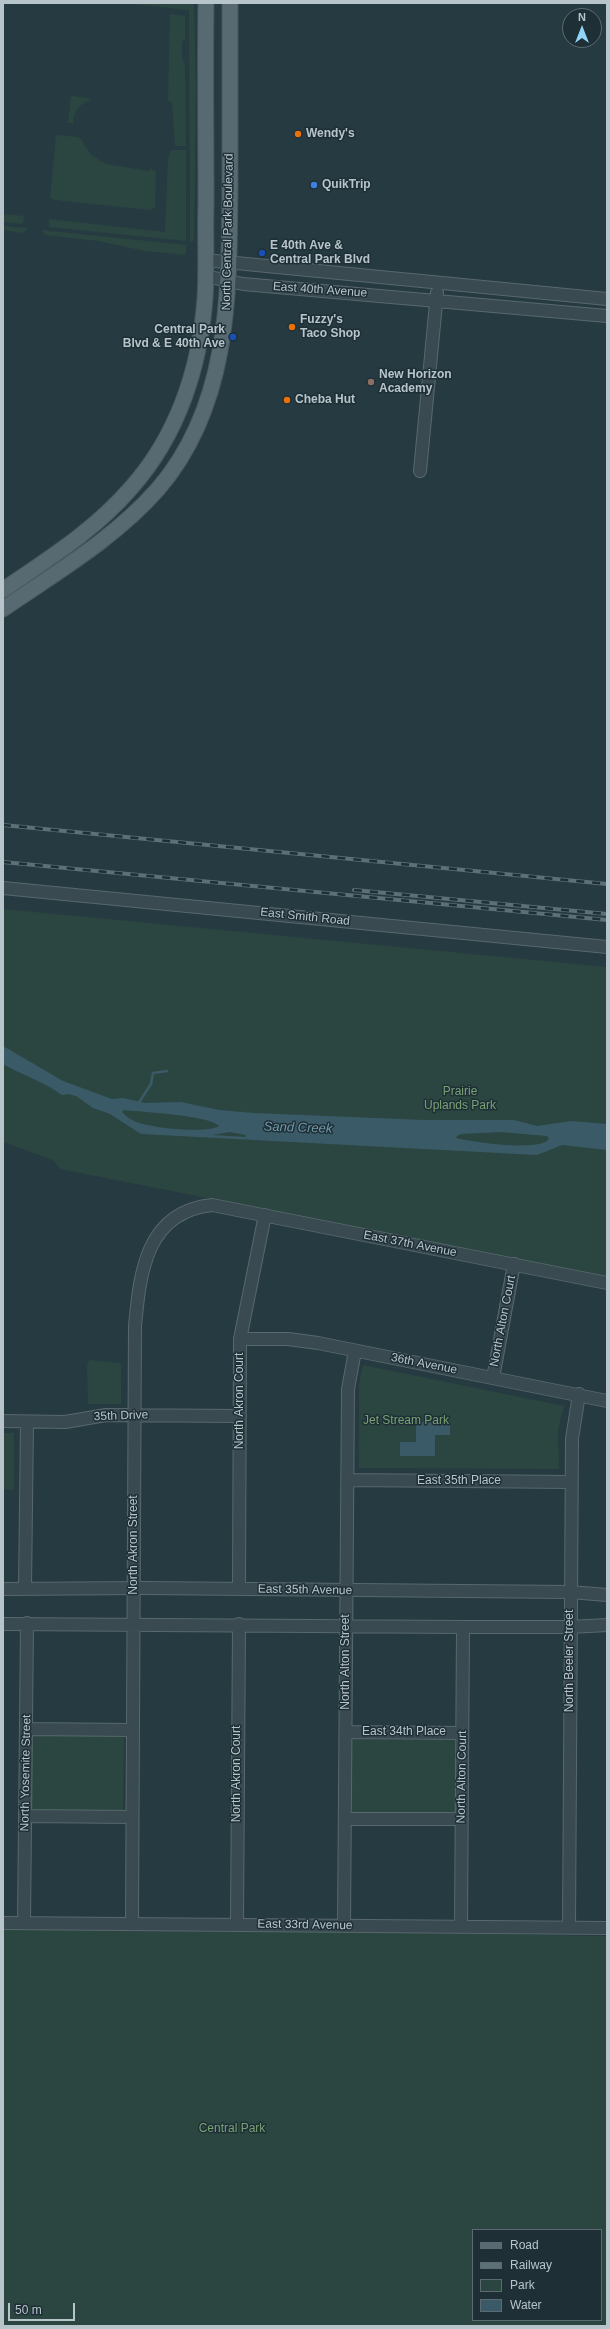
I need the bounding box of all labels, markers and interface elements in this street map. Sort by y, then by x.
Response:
north arrow [562,8,602,48]
text: N [578,11,586,23]
place label: Wendy's [306,127,355,141]
marker: Wendy's [293,129,303,139]
street label: North Central Park Boulevard [219,154,237,310]
place label: QuikTrip [322,178,371,192]
marker: QuikTrip [309,180,319,190]
place label: E 40th Ave & Central Park Blvd [270,239,370,267]
marker: E 40th Ave & Central Park Blvd [257,248,267,258]
street label: East 40th Avenue [272,280,368,300]
place label: Fuzzy's Taco Shop [300,313,360,341]
marker: Fuzzy's Taco Shop [287,322,297,332]
place label: Central Park Blvd & E 40th Ave [123,323,225,351]
marker: Central Park Blvd & E 40th Ave [228,332,238,342]
place label: New Horizon Academy [379,368,452,396]
marker: New Horizon Academy [366,377,376,387]
place label: Cheba Hut [295,393,355,407]
marker: Cheba Hut [282,395,292,405]
street label: East Smith Road [259,905,351,929]
park label: Prairie Uplands Park [424,1085,496,1113]
water label: Sand Creek [263,1119,333,1137]
street label: East 37th Avenue [362,1228,458,1260]
street label: North Alton Court [487,1274,519,1368]
street label: 36th Avenue [390,1351,458,1377]
street label: North Akron Court [233,1353,247,1449]
street label: 35th Drive [93,1408,149,1424]
park label: Jet Stream Park [363,1414,449,1428]
street label: East 35th Place [417,1474,501,1488]
street label: North Akron Street [127,1495,141,1595]
street label: East 35th Avenue [258,1582,352,1598]
street label: North Beeler Street [563,1610,577,1712]
street label: North Alton Street [339,1614,353,1710]
street label: North Yosemite Street [18,1714,34,1832]
street label: East 34th Place [362,1725,446,1739]
street label: North Akron Court [230,1726,244,1822]
street label: North Alton Court [454,1731,470,1823]
street label: East 33rd Avenue [257,1917,353,1933]
park label: Central Park [199,2122,265,2136]
legend [472,2229,602,2321]
text: Road [510,2238,539,2252]
text: Railway [510,2258,552,2272]
text: Park [510,2278,535,2292]
scale bar [10,2295,77,2321]
text: Water [510,2298,542,2312]
text: 50 m [15,2303,42,2317]

